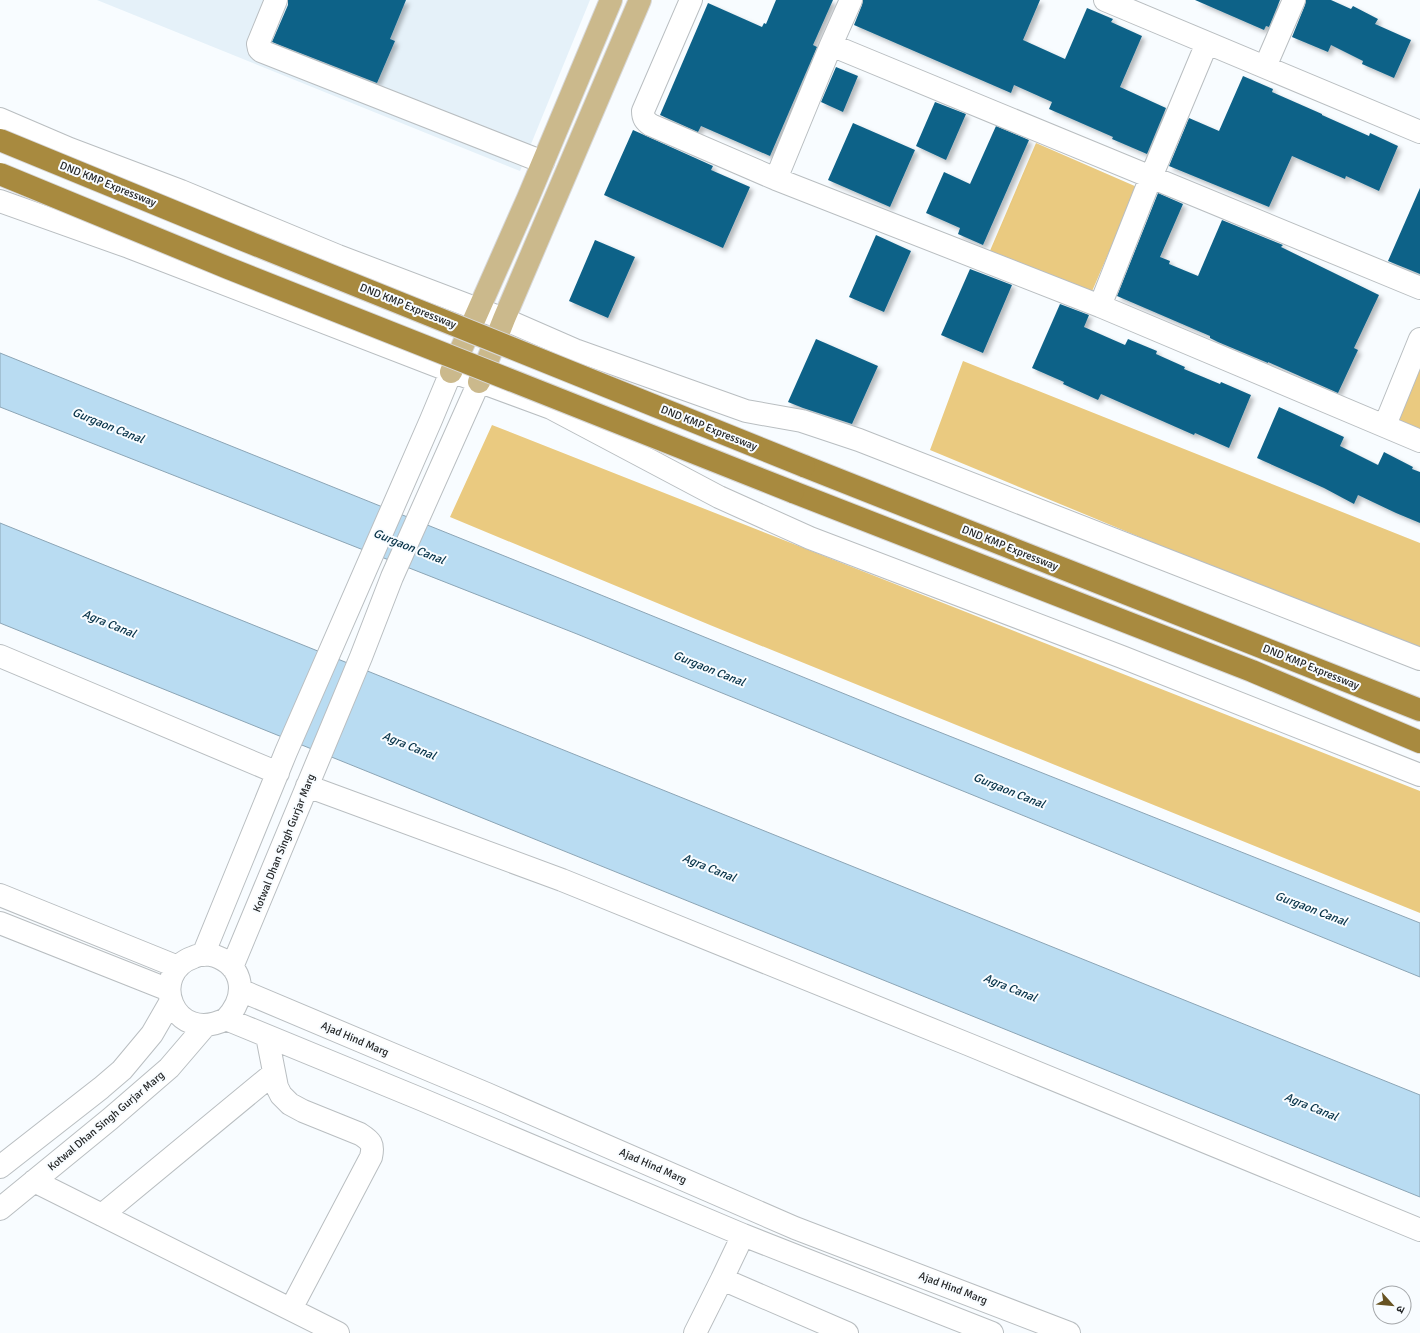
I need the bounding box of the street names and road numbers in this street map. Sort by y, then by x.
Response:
street label: DND KMP Expressway [58,159,159,210]
street label: DND KMP Expressway [358,281,459,332]
street label: DND KMP Expressway [659,403,760,454]
street label: DND KMP Expressway [960,523,1061,574]
street label: DND KMP Expressway [1261,642,1362,693]
street label: Kotwal Dhan Singh Gurjar Marg [250,772,318,914]
street label: Ajad Hind Marg [319,1019,391,1059]
street label: Kotwal Dhan Singh Gurjar Marg [45,1068,167,1174]
street label: Ajad Hind Marg [617,1145,689,1187]
street label: Ajad Hind Marg [917,1269,989,1307]

